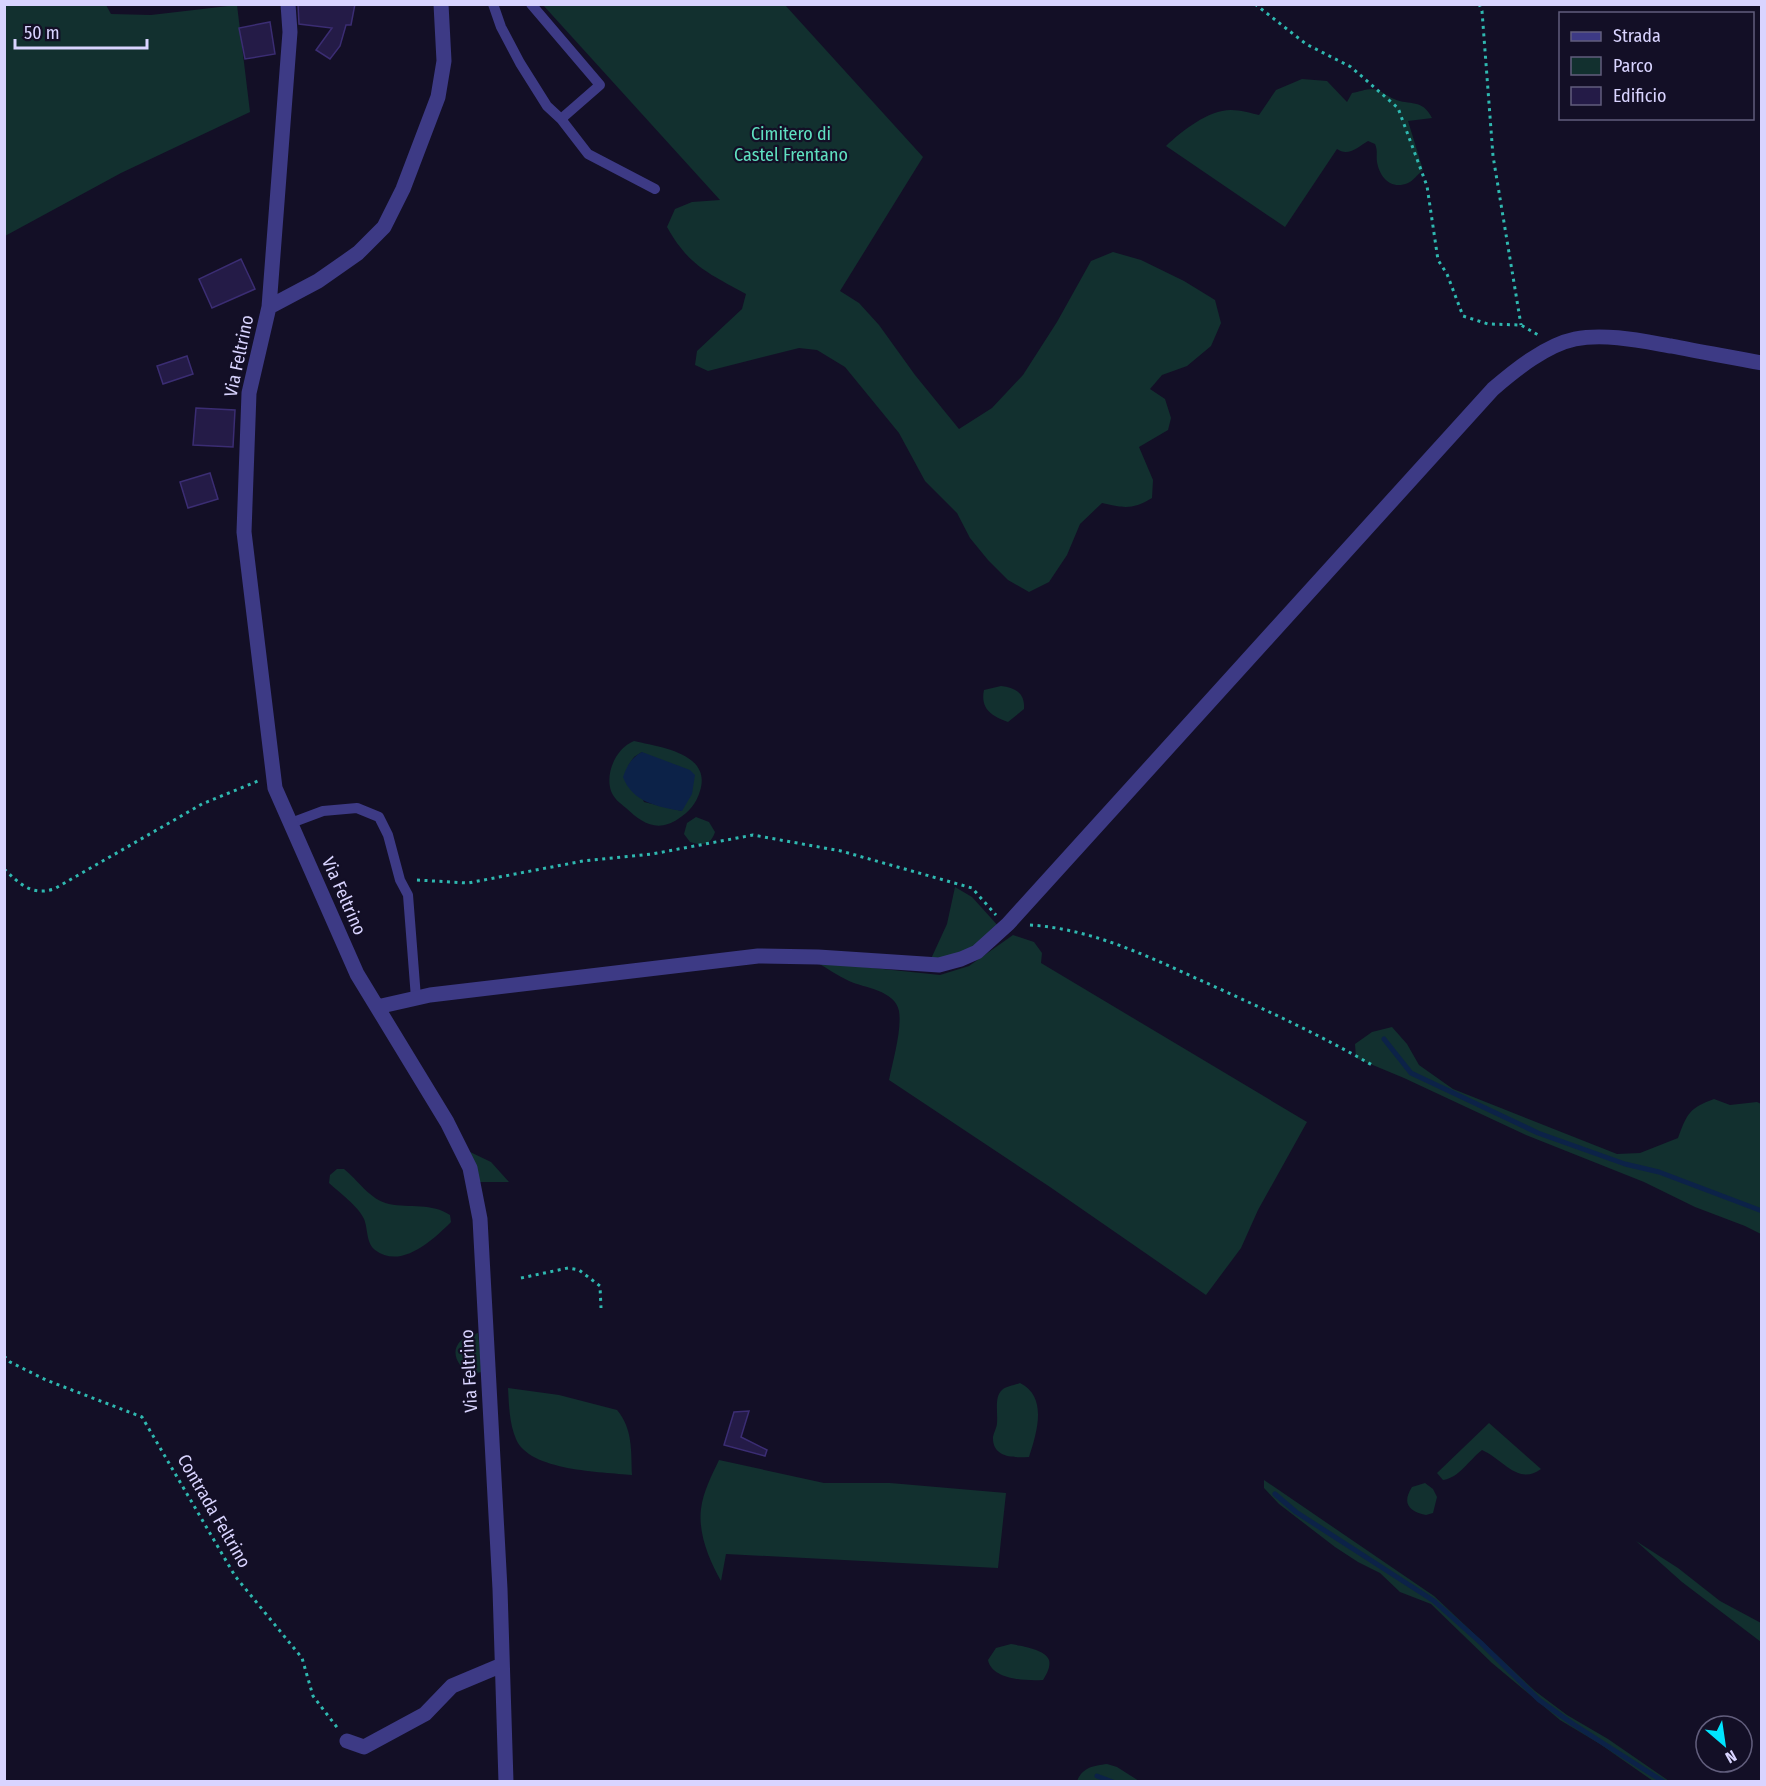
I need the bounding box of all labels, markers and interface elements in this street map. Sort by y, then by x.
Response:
scale bar [15,12,147,50]
legend [1559,12,1754,120]
text: 50 m [24,22,60,44]
text: Strada [1613,25,1661,47]
text: Parco [1613,55,1653,77]
text: Edificio [1613,85,1666,107]
park label: Cimitero di Castel Frentano [734,123,848,166]
street label: Via Feltrino [220,313,258,399]
street label: Via Feltrino [317,853,371,939]
street label: Via Feltrino [456,1329,482,1413]
street label: Contrada Feltrino [173,1450,255,1572]
north arrow [1694,1714,1754,1774]
text: N [1722,1746,1740,1767]

